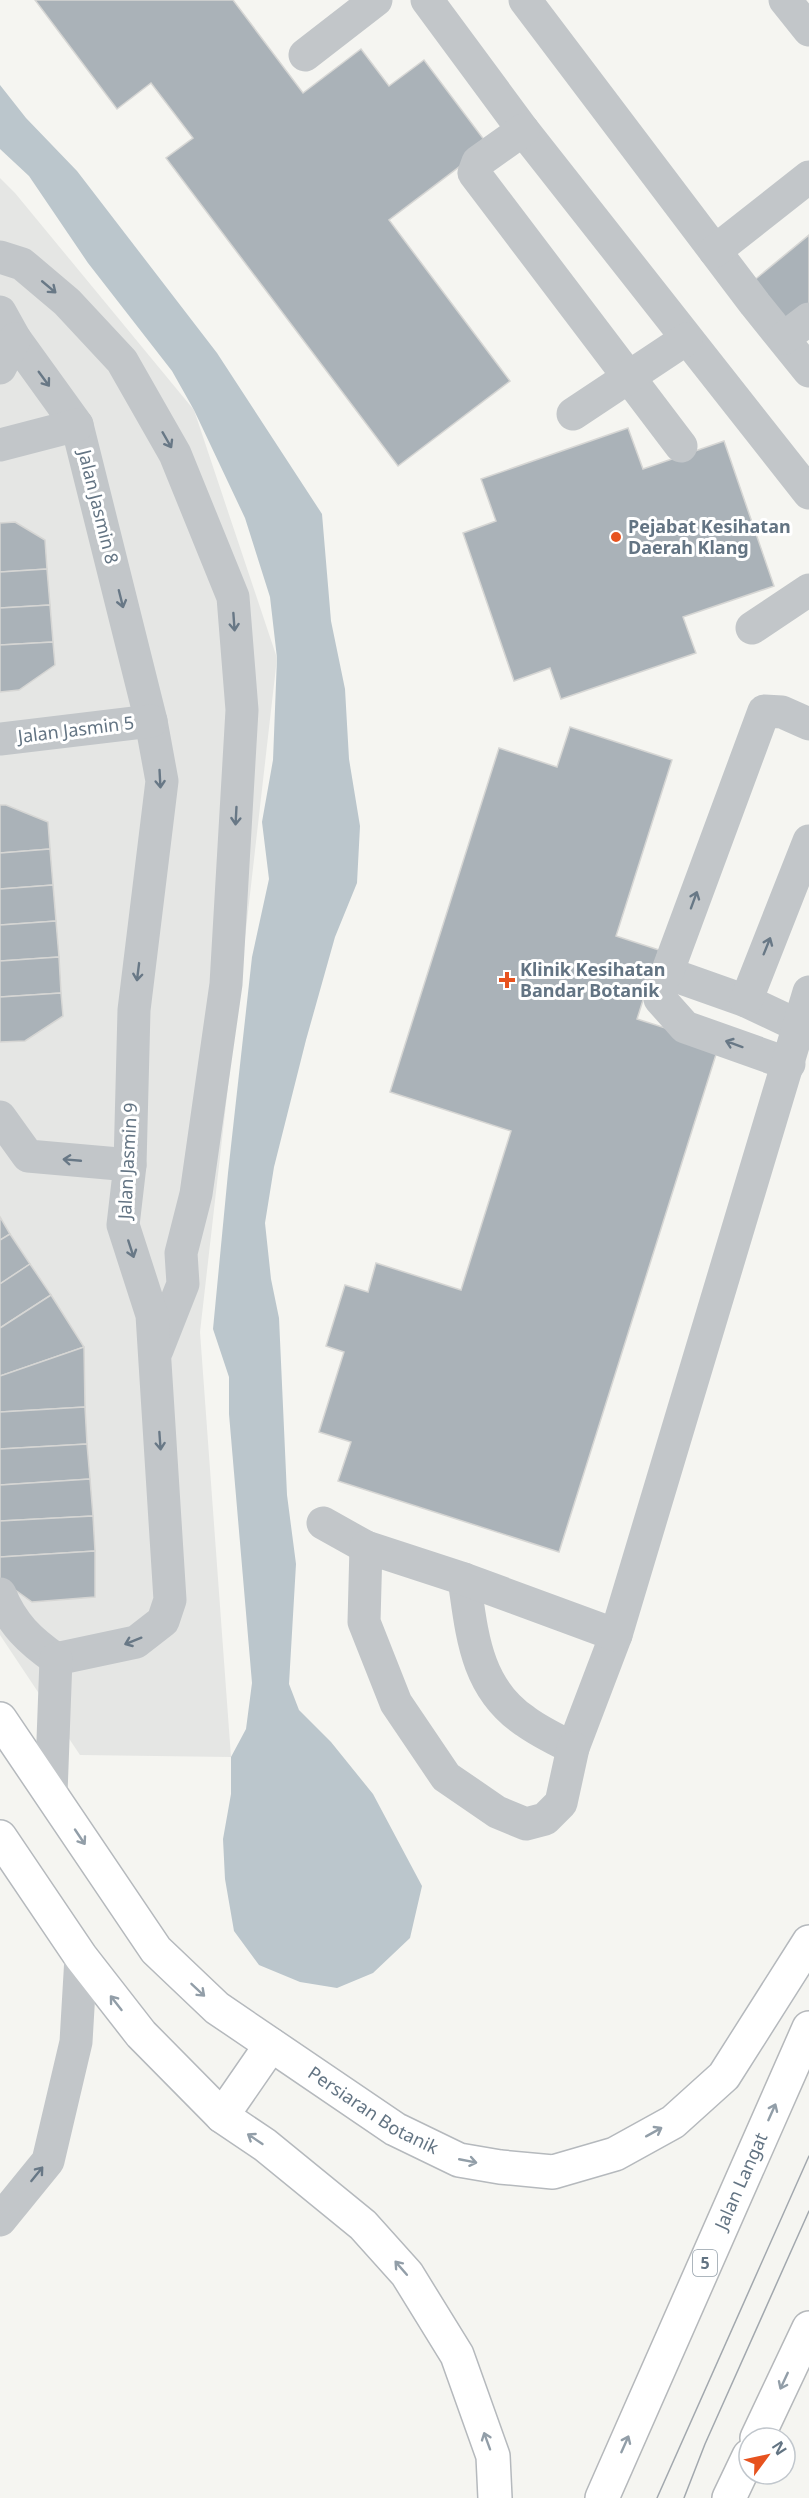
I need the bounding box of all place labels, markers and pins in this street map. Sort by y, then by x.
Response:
place label: Pejabat Kesihatan Daerah Klang [628,514,791,559]
marker: Pejabat Kesihatan Daerah Klang [609,530,623,544]
place label: Klinik Kesihatan Bandar Botanik [520,957,666,1002]
marker: Klinik Kesihatan Bandar Botanik [498,971,516,989]

